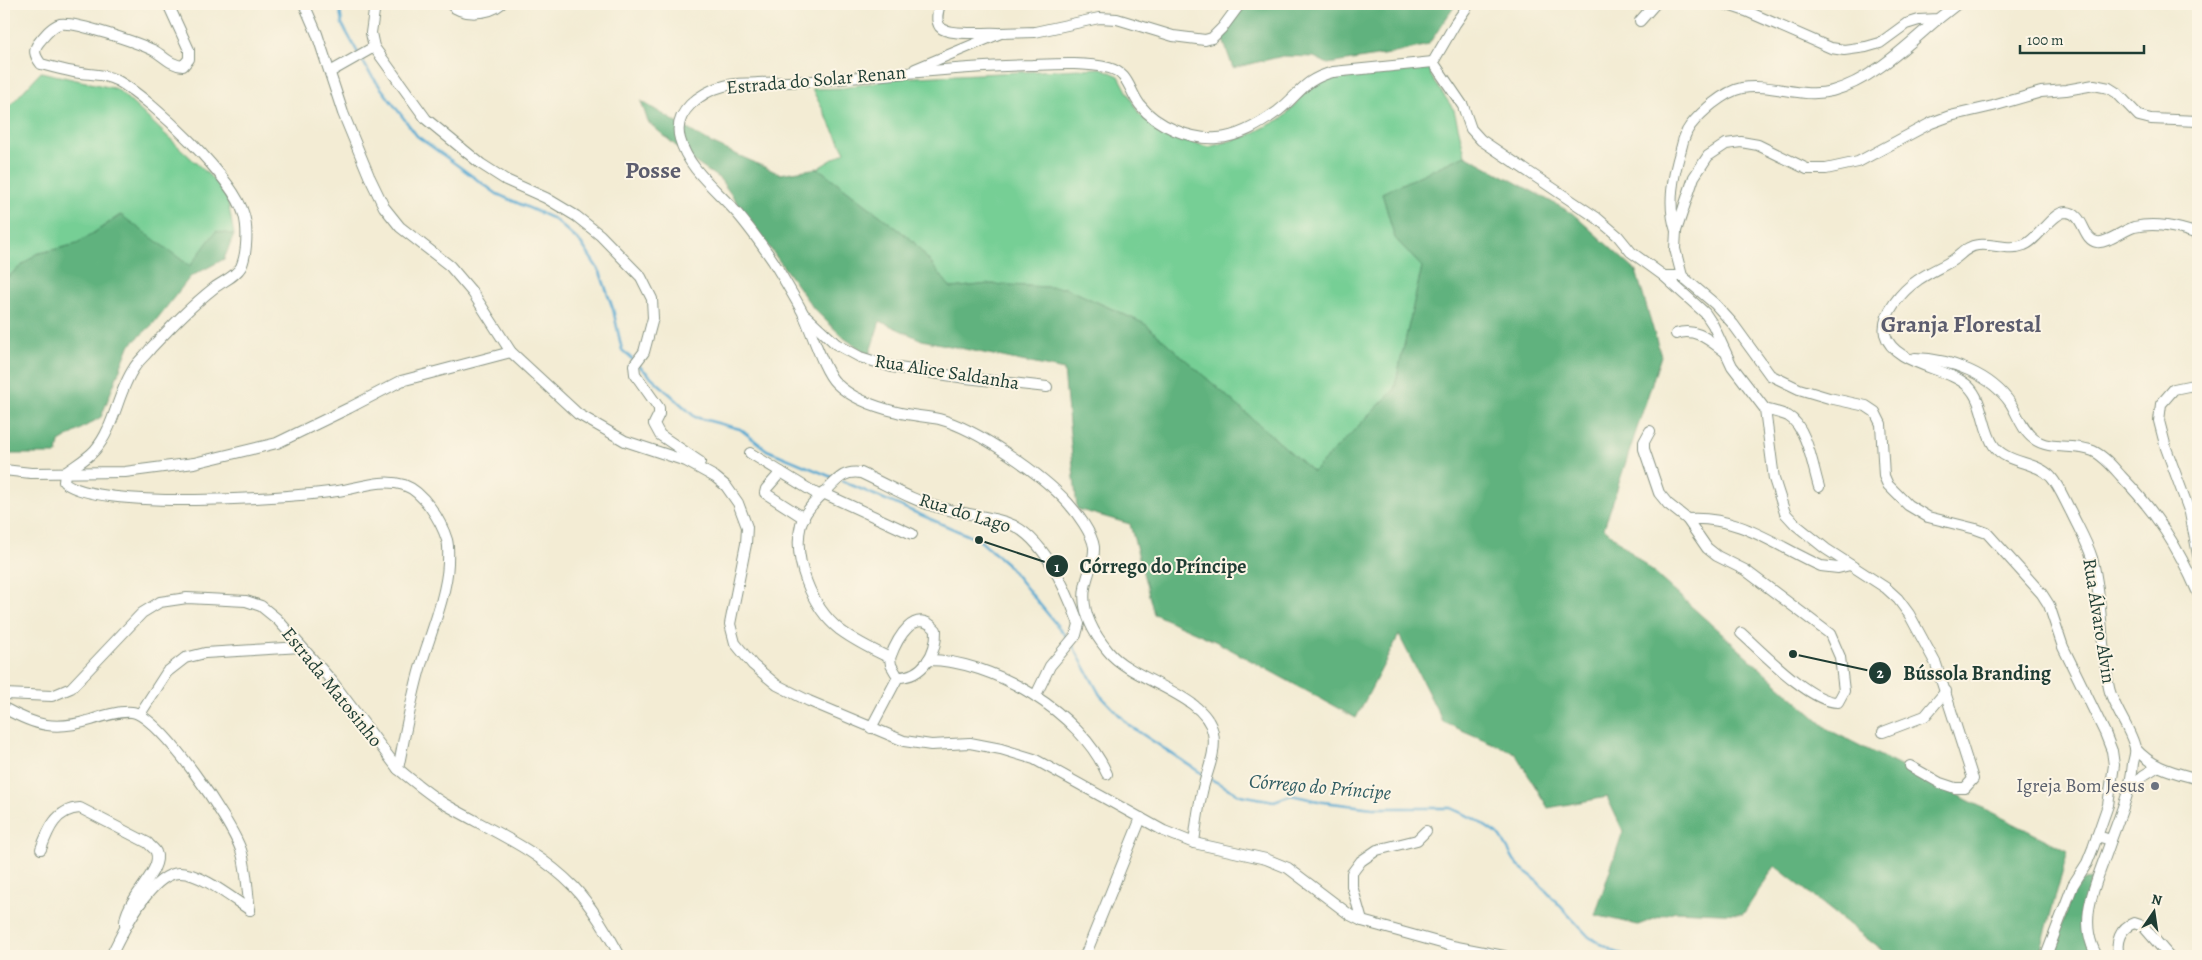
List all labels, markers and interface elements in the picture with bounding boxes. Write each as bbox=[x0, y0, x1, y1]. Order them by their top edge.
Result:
scale bar bbox=[2020, 22, 2143, 54]
text: 100 m bbox=[2027, 30, 2064, 50]
street label: Estrada do Solar Renan bbox=[725, 59, 907, 101]
district label: Posse bbox=[625, 154, 681, 186]
district label: Granja Florestal bbox=[1881, 308, 2042, 340]
street label: Rua Alice Saldanha bbox=[873, 348, 1021, 396]
street label: Rua do Lago bbox=[916, 487, 1014, 539]
callout: Córrego do Príncipe bbox=[1044, 549, 1256, 584]
text: Córrego do Príncipe bbox=[1079, 553, 1247, 580]
text: 1 bbox=[1054, 557, 1060, 577]
street label: Rua Álvaro Alvin bbox=[2076, 557, 2122, 685]
street label: Estrada Matosinho bbox=[276, 622, 388, 752]
callout: Bússola Branding bbox=[1868, 655, 2061, 690]
text: Bússola Branding bbox=[1903, 660, 2052, 687]
text: 2 bbox=[1876, 663, 1884, 683]
water label: Córrego do Príncipe bbox=[1248, 767, 1392, 807]
place label: Igreja Bom Jesus bbox=[2016, 773, 2145, 799]
marker: Igreja Bom Jesus bbox=[2149, 780, 2161, 792]
north arrow bbox=[2130, 888, 2180, 938]
text: N bbox=[2150, 889, 2164, 910]

